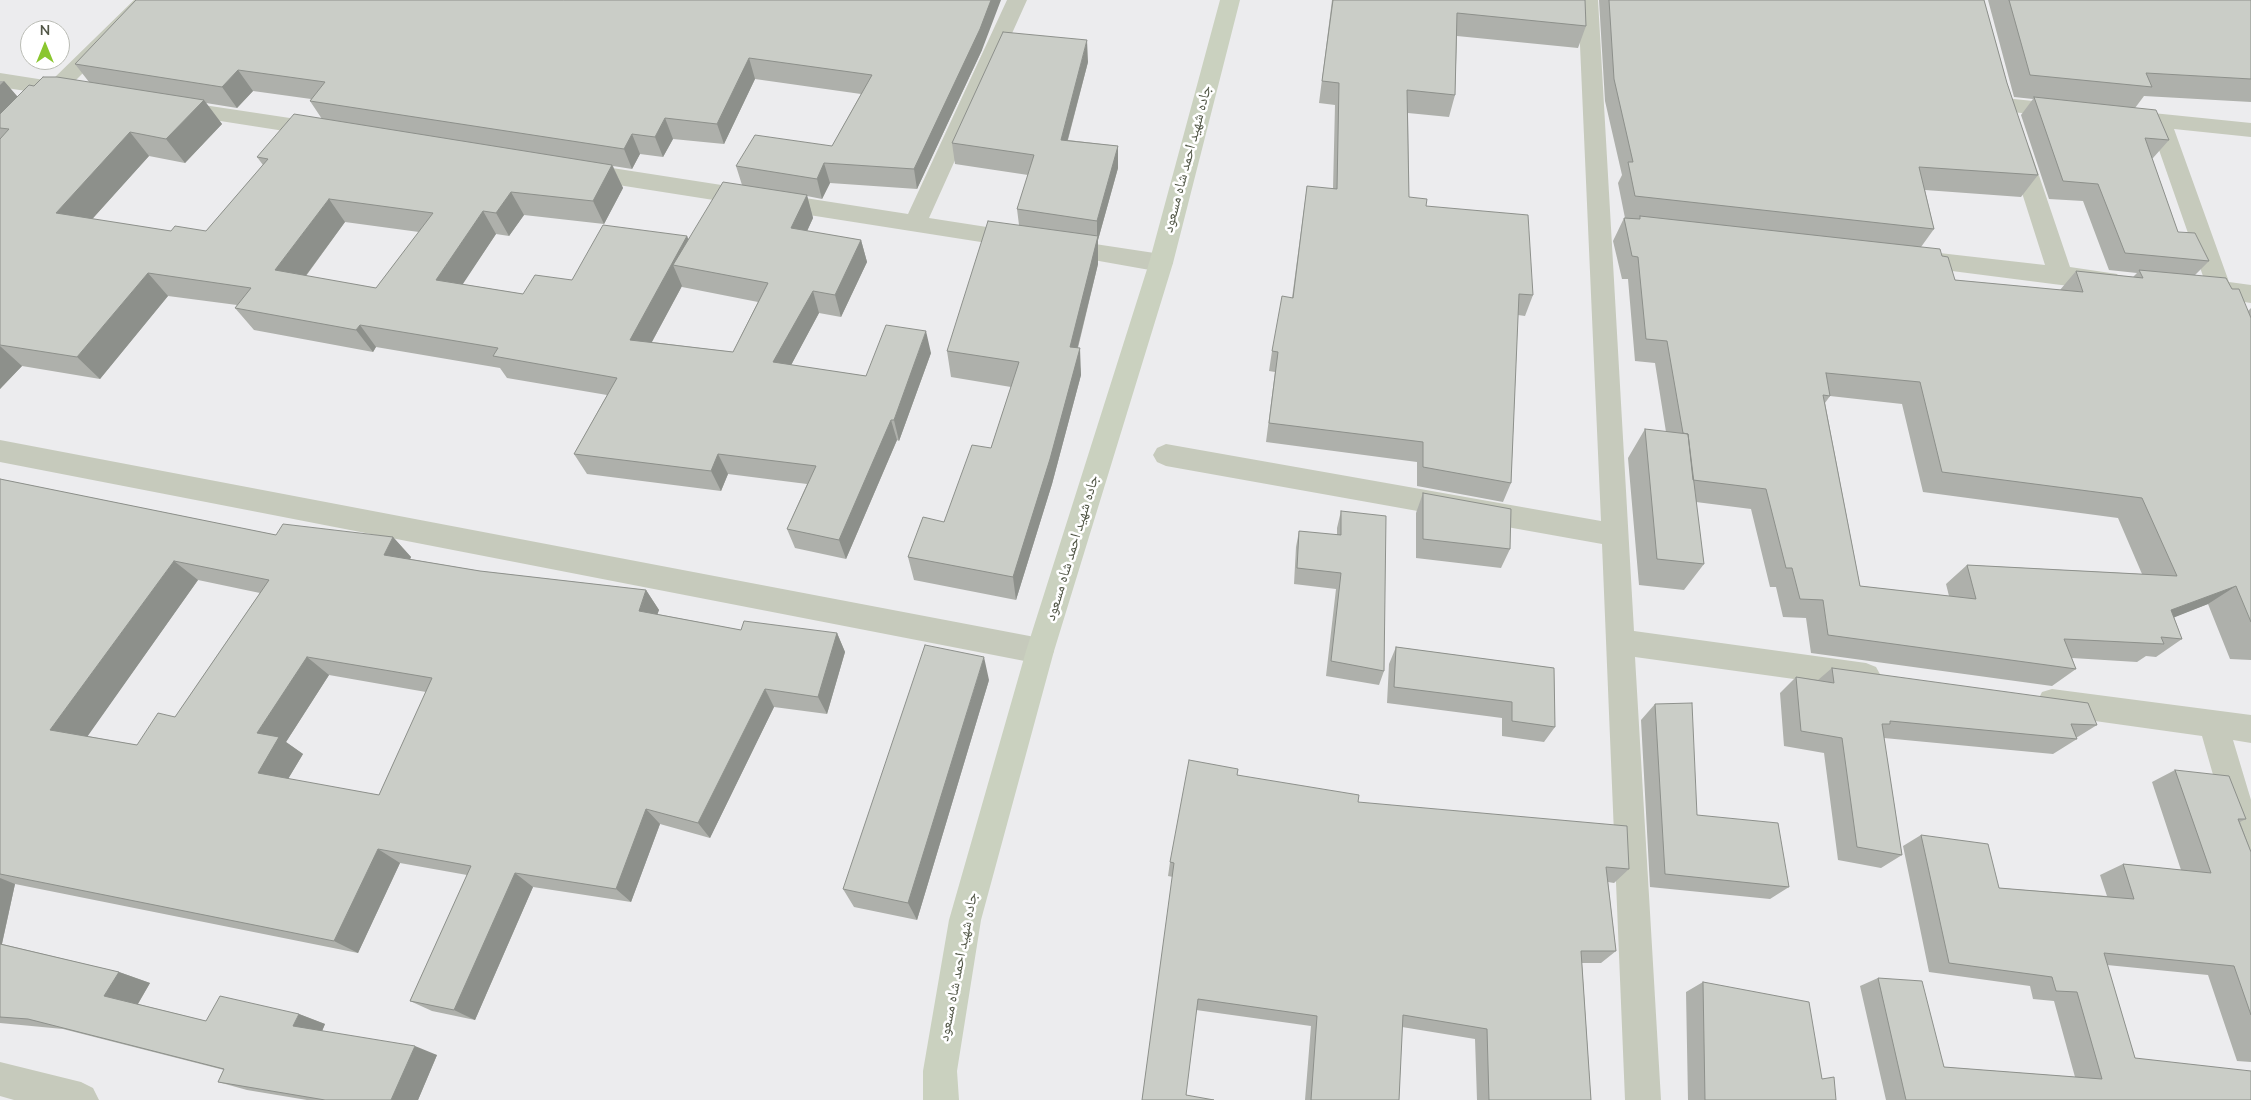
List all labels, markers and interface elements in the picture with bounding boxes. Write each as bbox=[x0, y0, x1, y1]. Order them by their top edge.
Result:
north arrow bbox=[20, 20, 70, 70]
text: N bbox=[40, 21, 50, 40]
street label: جاده شهيد احمد شاه مسعود bbox=[1160, 83, 1216, 235]
street label: جاده شهيد احمد شاه مسعود bbox=[1042, 473, 1104, 623]
street label: جاده شهيد احمد شاه مسعود bbox=[936, 891, 982, 1043]

